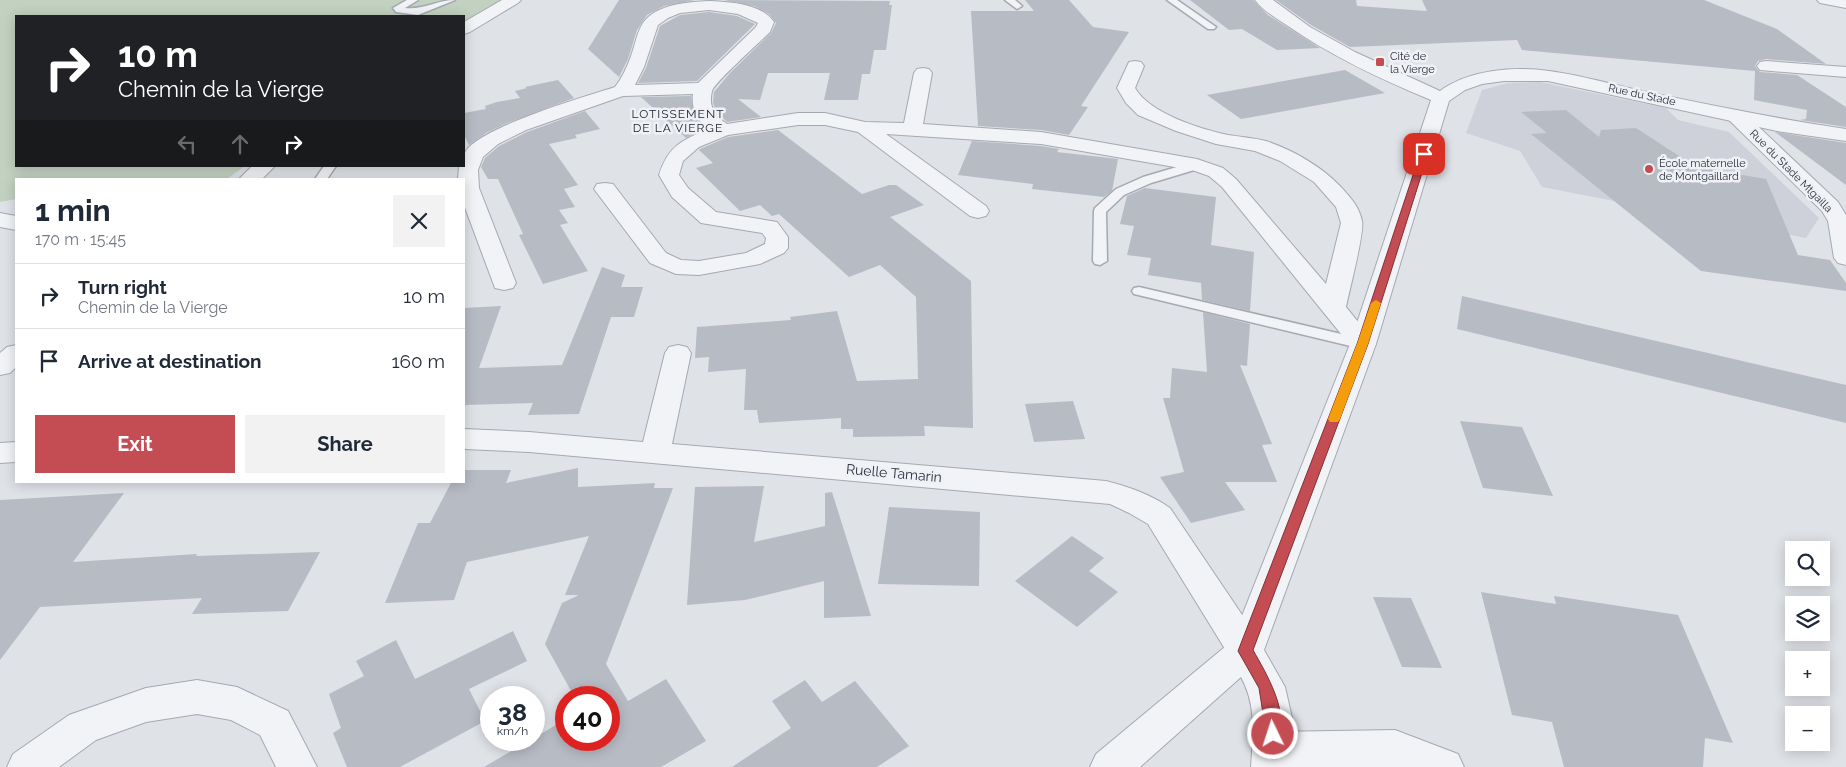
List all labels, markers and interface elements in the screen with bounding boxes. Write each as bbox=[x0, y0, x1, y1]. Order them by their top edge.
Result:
text: 10 m bbox=[118, 34, 198, 75]
icon: right bbox=[35, 35, 100, 100]
place label: Cité de la Vierge bbox=[1390, 50, 1435, 76]
marker: Cité de la Vierge bbox=[1374, 56, 1386, 68]
text: Chemin de la Vierge bbox=[118, 76, 324, 102]
street label: Rue du Stade bbox=[1607, 82, 1677, 109]
district label: LOTISSEMENT DE LA VIERGE bbox=[632, 107, 724, 135]
street label: Rue du Stade Mtgailla bbox=[1747, 127, 1835, 215]
icon: left bbox=[173, 130, 201, 158]
icon: ahead bbox=[226, 130, 254, 158]
icon: right bbox=[279, 130, 307, 158]
pin bbox=[1403, 133, 1445, 175]
icon: arrive bbox=[1410, 140, 1438, 168]
place label: École maternelle de Montgaillard bbox=[1659, 156, 1746, 183]
marker: École maternelle de Montgaillard bbox=[1643, 163, 1655, 175]
text: 1 min bbox=[35, 193, 111, 228]
button: close bbox=[393, 195, 445, 247]
text: 170 m · 15:45 bbox=[35, 230, 126, 249]
text: Turn right bbox=[78, 276, 167, 298]
icon: right bbox=[35, 282, 63, 310]
text: 10 m bbox=[403, 285, 445, 307]
text: Chemin de la Vierge bbox=[78, 298, 228, 317]
icon: arrive bbox=[35, 347, 63, 375]
text: Arrive at destination bbox=[78, 350, 262, 372]
text: 160 m bbox=[391, 350, 445, 372]
button: Exit bbox=[35, 415, 235, 473]
button: Share bbox=[245, 415, 445, 473]
street label: Ruelle Tamarin bbox=[846, 461, 942, 485]
map controls bbox=[1785, 541, 1830, 751]
button: search bbox=[1785, 541, 1830, 586]
button: layers bbox=[1785, 596, 1830, 641]
button: + bbox=[1785, 651, 1830, 696]
speed limit sign: 40 bbox=[555, 686, 620, 751]
text: 38 bbox=[498, 697, 527, 727]
button: − bbox=[1785, 706, 1830, 751]
position arrow bbox=[1246, 707, 1298, 759]
text: km/h bbox=[497, 724, 528, 738]

